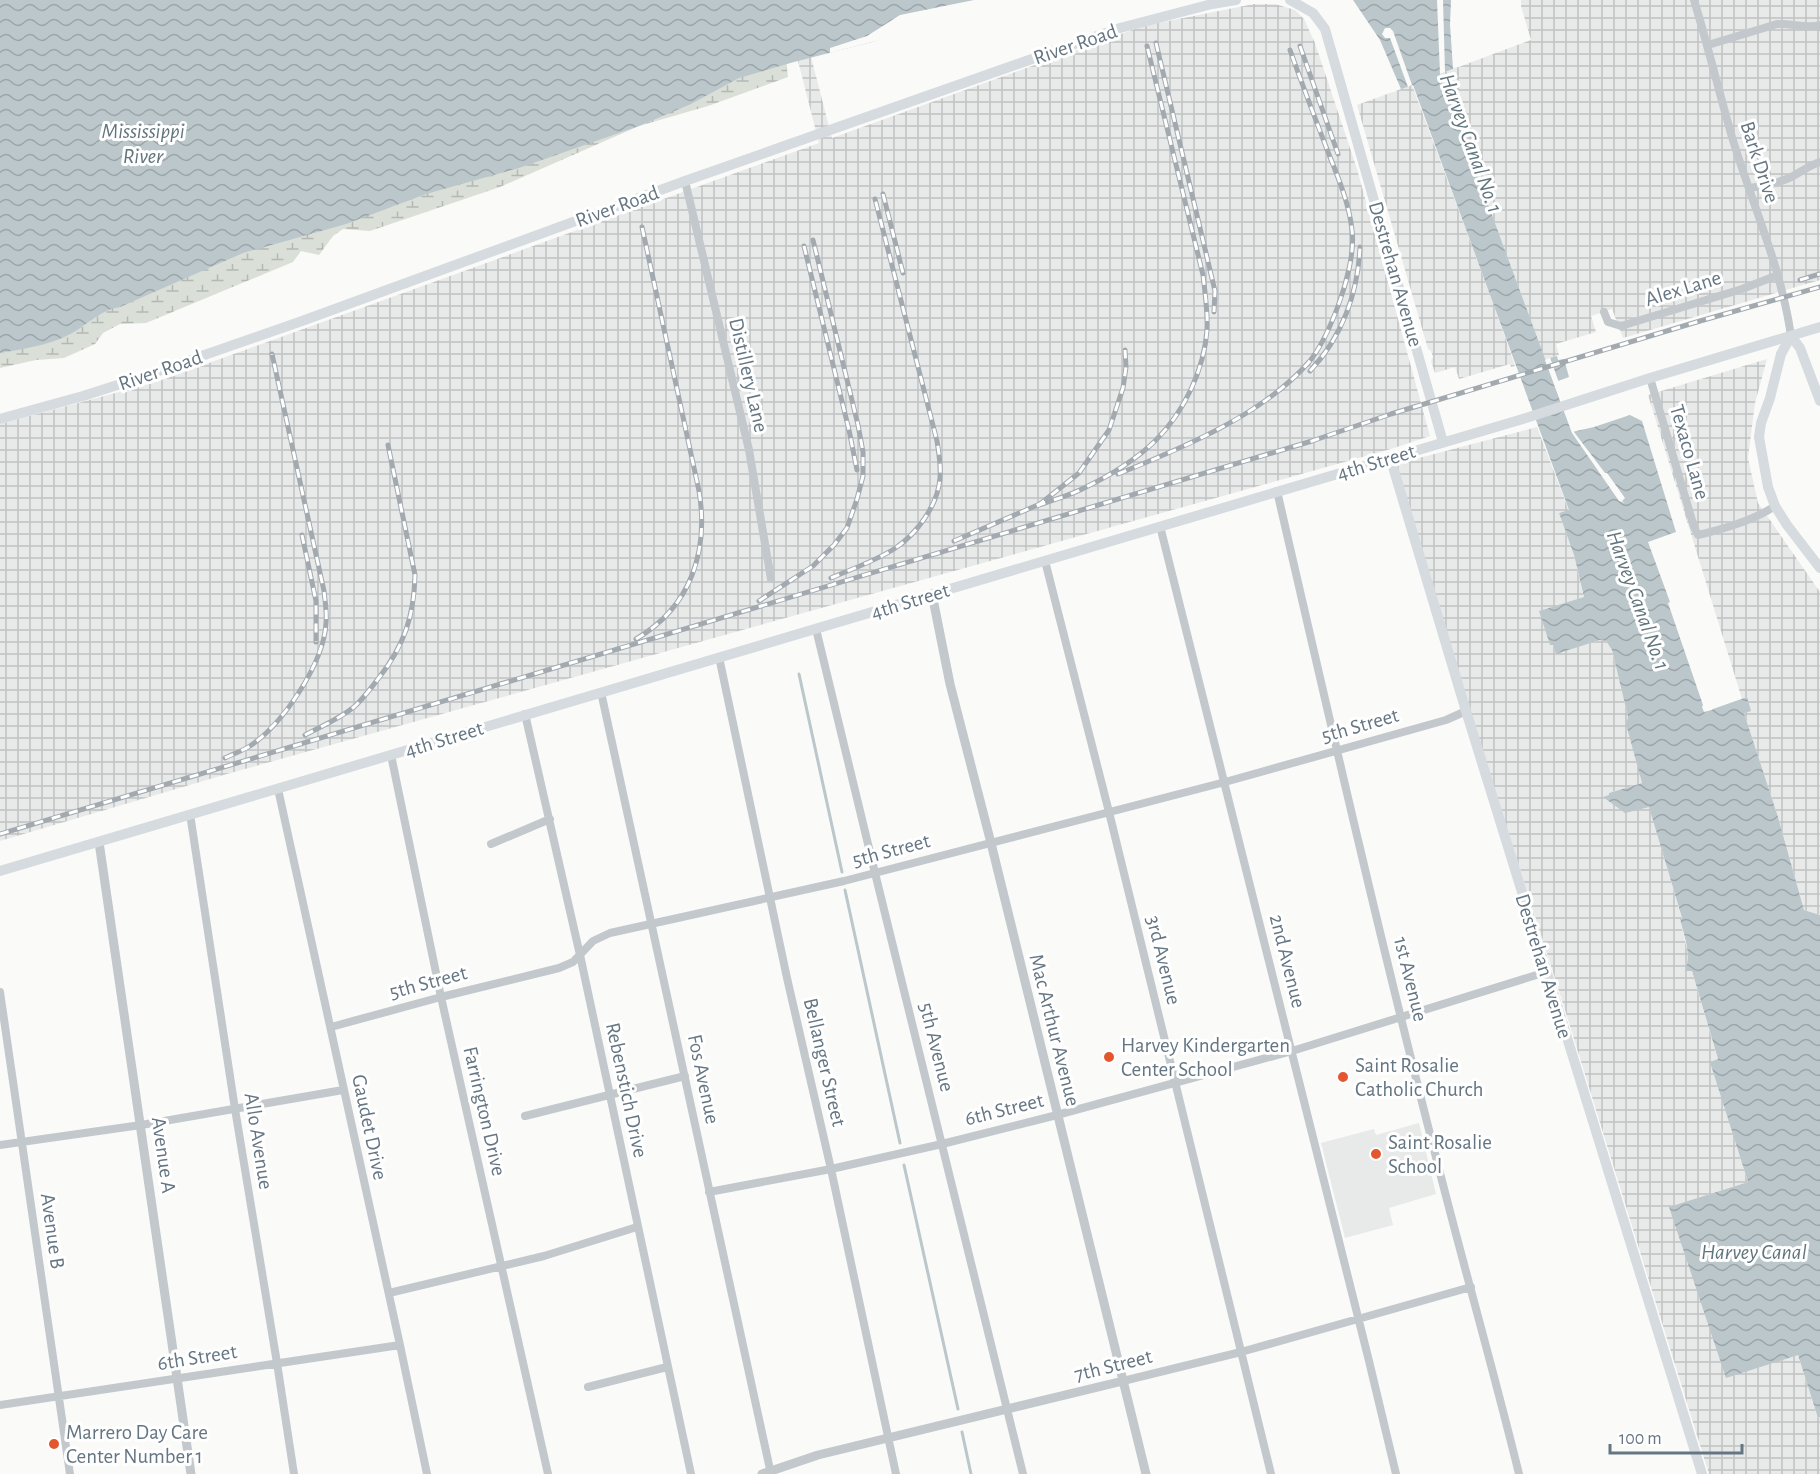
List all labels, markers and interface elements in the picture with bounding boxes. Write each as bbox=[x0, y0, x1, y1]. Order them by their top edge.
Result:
street label: River Road bbox=[1031, 20, 1120, 69]
water label: Harvey Canal No. 1 bbox=[1436, 71, 1506, 216]
street label: Bark Drive bbox=[1737, 119, 1783, 205]
water label: Mississippi River bbox=[102, 120, 185, 167]
street label: River Road bbox=[573, 182, 662, 231]
street label: Destrehan Avenue bbox=[1365, 199, 1426, 349]
street label: Alex Lane bbox=[1643, 267, 1724, 310]
street label: Distillery Lane bbox=[725, 316, 772, 434]
street label: River Road bbox=[116, 346, 205, 395]
street label: Texaco Lane bbox=[1666, 402, 1713, 502]
street label: 4th Street bbox=[1335, 441, 1418, 484]
water label: Harvey Canal No. 1 bbox=[1603, 528, 1673, 673]
street label: 4th Street bbox=[869, 580, 952, 623]
street label: 5th Street bbox=[1319, 704, 1401, 747]
street label: 4th Street bbox=[403, 718, 486, 761]
street label: 5th Street bbox=[850, 830, 932, 871]
street label: Destrehan Avenue bbox=[1512, 891, 1576, 1041]
street label: 2nd Avenue bbox=[1266, 912, 1309, 1010]
street label: 3rd Avenue bbox=[1142, 913, 1185, 1007]
street label: 1st Avenue bbox=[1390, 935, 1431, 1024]
street label: Mac Arthur Avenue bbox=[1025, 952, 1084, 1108]
street label: 5th Street bbox=[387, 962, 469, 1003]
street label: Bellanger Street bbox=[800, 996, 850, 1129]
street label: 5th Avenue bbox=[915, 1000, 958, 1094]
street label: Rebenstich Drive bbox=[602, 1021, 651, 1160]
street label: Fos Avenue bbox=[684, 1032, 723, 1126]
place label: Harvey Kindergarten Center School bbox=[1121, 1035, 1290, 1080]
street label: Farrington Drive bbox=[459, 1044, 510, 1178]
marker: Harvey Kindergarten Center School bbox=[1102, 1050, 1116, 1064]
place label: Saint Rosalie Catholic Church bbox=[1355, 1055, 1483, 1100]
marker: Saint Rosalie Catholic Church bbox=[1336, 1070, 1350, 1084]
street label: Gaudet Drive bbox=[348, 1072, 391, 1182]
street label: 6th Street bbox=[963, 1090, 1046, 1129]
street label: Allo Avenue bbox=[241, 1091, 277, 1191]
street label: Avenue A bbox=[148, 1116, 179, 1195]
place label: Saint Rosalie School bbox=[1388, 1132, 1492, 1177]
marker: Saint Rosalie School bbox=[1369, 1147, 1383, 1161]
street label: Avenue B bbox=[37, 1192, 68, 1270]
water label: Harvey Canal bbox=[1701, 1241, 1807, 1263]
street label: 6th Street bbox=[156, 1341, 239, 1374]
street label: 7th Street bbox=[1072, 1346, 1154, 1385]
scale bar bbox=[1610, 1417, 1742, 1455]
place label: Marrero Day Care Center Number 1 bbox=[66, 1422, 208, 1467]
text: 100 m bbox=[1619, 1430, 1662, 1448]
marker: Marrero Day Care Center Number 1 bbox=[47, 1437, 61, 1451]

